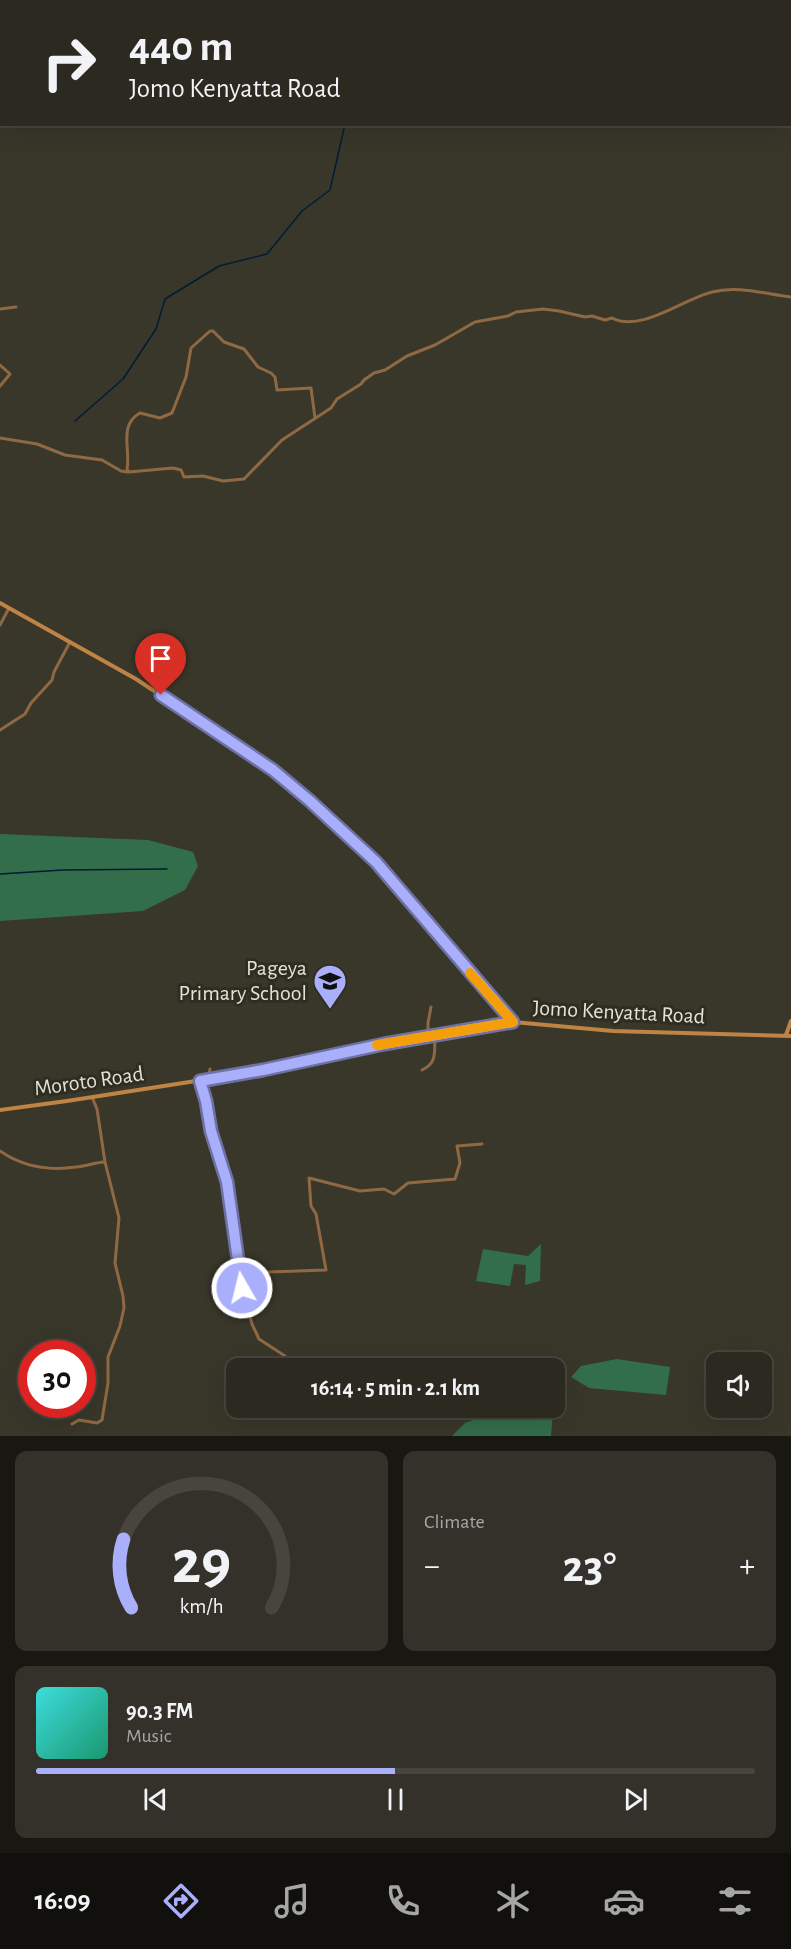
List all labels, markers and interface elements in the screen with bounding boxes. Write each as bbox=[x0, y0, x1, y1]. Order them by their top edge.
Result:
icon: right bbox=[30, 24, 108, 102]
text: 440 m bbox=[129, 26, 233, 68]
text: Jomo Kenyatta Road bbox=[129, 75, 341, 102]
pin bbox=[135, 633, 186, 695]
icon: arrive bbox=[144, 642, 177, 675]
place label: Pageya Primary School bbox=[179, 957, 307, 1004]
school or university icon: Pageya Primary School bbox=[312, 963, 348, 1010]
street label: Jomo Kenyatta Road bbox=[532, 997, 706, 1027]
street label: Moroto Road bbox=[33, 1062, 145, 1100]
position arrow bbox=[210, 1256, 274, 1320]
speed limit sign: 30 bbox=[18, 1340, 96, 1418]
map controls bbox=[706, 1352, 772, 1418]
button: sound bbox=[706, 1352, 772, 1418]
text: 16:14 · 5 min · 2.1 km bbox=[311, 1377, 480, 1399]
text: Climate bbox=[424, 1512, 485, 1532]
text: 29 bbox=[172, 1532, 231, 1594]
text: 23° bbox=[563, 1545, 616, 1590]
text: − bbox=[424, 1550, 440, 1583]
text: + bbox=[739, 1550, 755, 1583]
text: km/h bbox=[179, 1596, 224, 1617]
text: 90.3 FM bbox=[126, 1700, 193, 1722]
text: Music bbox=[126, 1726, 172, 1746]
icon: previous bbox=[139, 1783, 172, 1816]
icon: pause bbox=[379, 1783, 412, 1816]
icon: next bbox=[619, 1783, 652, 1816]
icon: directions bbox=[160, 1880, 202, 1922]
icon: music bbox=[271, 1880, 313, 1922]
icon: phone bbox=[382, 1880, 424, 1922]
icon: climate bbox=[492, 1880, 534, 1922]
icon: car bbox=[603, 1880, 645, 1922]
icon: filters bbox=[714, 1880, 756, 1922]
text: 16:09 bbox=[34, 1887, 91, 1914]

